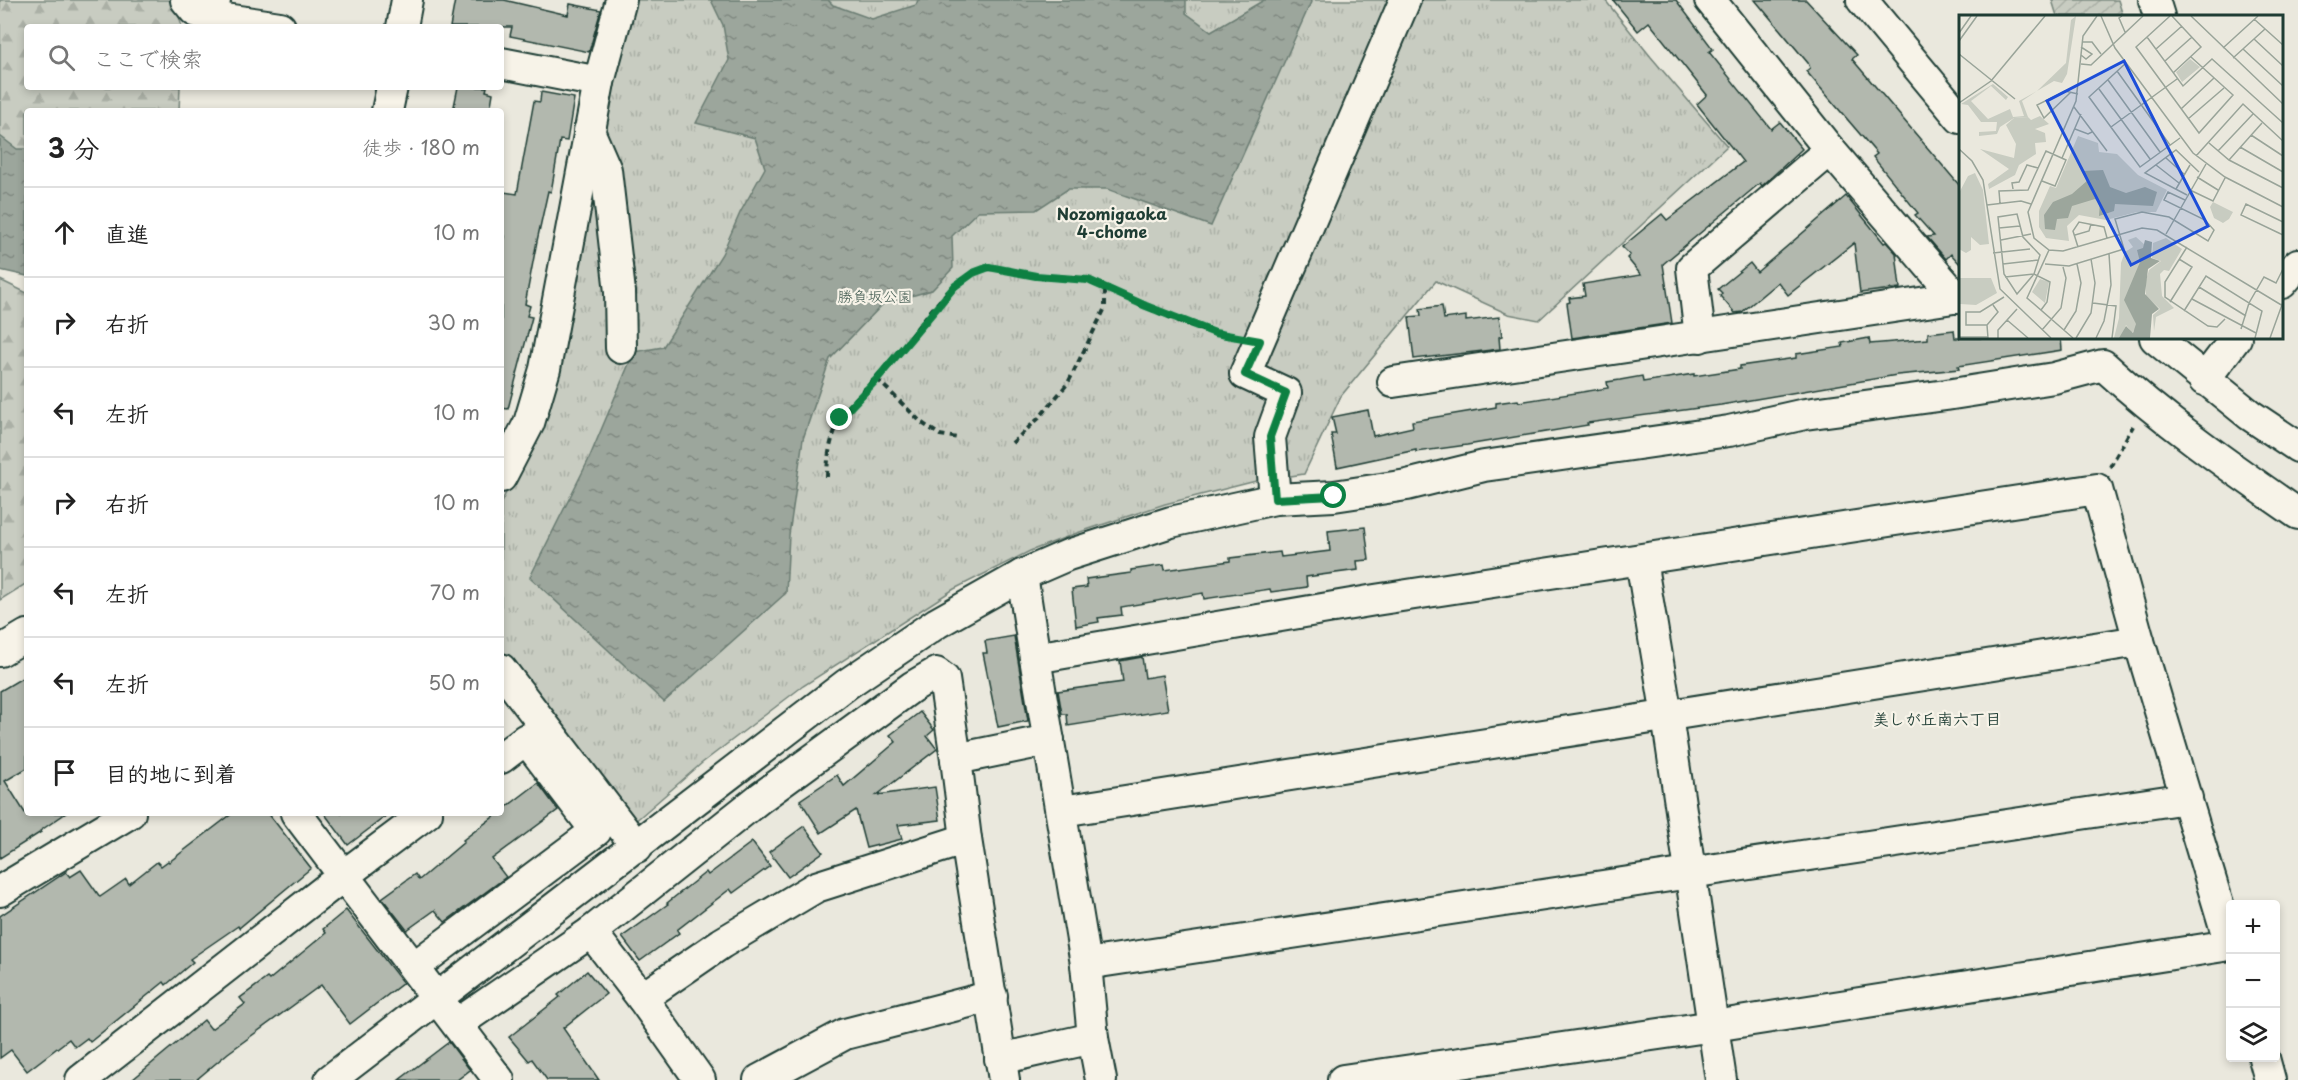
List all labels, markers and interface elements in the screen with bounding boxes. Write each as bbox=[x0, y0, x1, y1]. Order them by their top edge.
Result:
inset map bbox=[1959, 15, 2283, 339]
search box bbox=[24, 24, 504, 90]
icon: search bbox=[45, 41, 78, 74]
text: ここで検索 bbox=[93, 41, 203, 74]
text: 3 分 bbox=[48, 128, 99, 167]
text: 徒歩 · 180 m bbox=[362, 132, 480, 162]
district label: Nozomigaoka 4-chome bbox=[1057, 201, 1167, 243]
icon: ahead bbox=[48, 216, 81, 249]
text: 直進 bbox=[105, 216, 149, 249]
text: 10 m bbox=[433, 217, 480, 247]
park label: 勝負坂公園 bbox=[837, 284, 913, 307]
icon: right bbox=[48, 306, 81, 339]
text: 右折 bbox=[105, 306, 149, 339]
text: 30 m bbox=[427, 307, 480, 337]
icon: left bbox=[48, 396, 81, 429]
text: 左折 bbox=[105, 396, 149, 429]
text: 10 m bbox=[433, 397, 480, 427]
route end bbox=[826, 404, 852, 430]
route start bbox=[1320, 482, 1346, 508]
icon: right bbox=[48, 486, 81, 519]
text: 右折 bbox=[105, 486, 149, 519]
text: 10 m bbox=[433, 487, 480, 517]
icon: left bbox=[48, 576, 81, 609]
text: 左折 bbox=[105, 576, 149, 609]
text: 70 m bbox=[430, 577, 480, 607]
icon: left bbox=[48, 666, 81, 699]
text: 左折 bbox=[105, 666, 149, 699]
text: 50 m bbox=[428, 667, 480, 697]
district label: 美しが丘南六丁目 bbox=[1873, 706, 2001, 730]
icon: arrive bbox=[48, 756, 81, 789]
text: 目的地に到着 bbox=[105, 756, 237, 789]
map controls bbox=[2226, 900, 2280, 1062]
button: + bbox=[2226, 900, 2280, 954]
button: − bbox=[2226, 954, 2280, 1008]
button: layers bbox=[2226, 1008, 2280, 1062]

